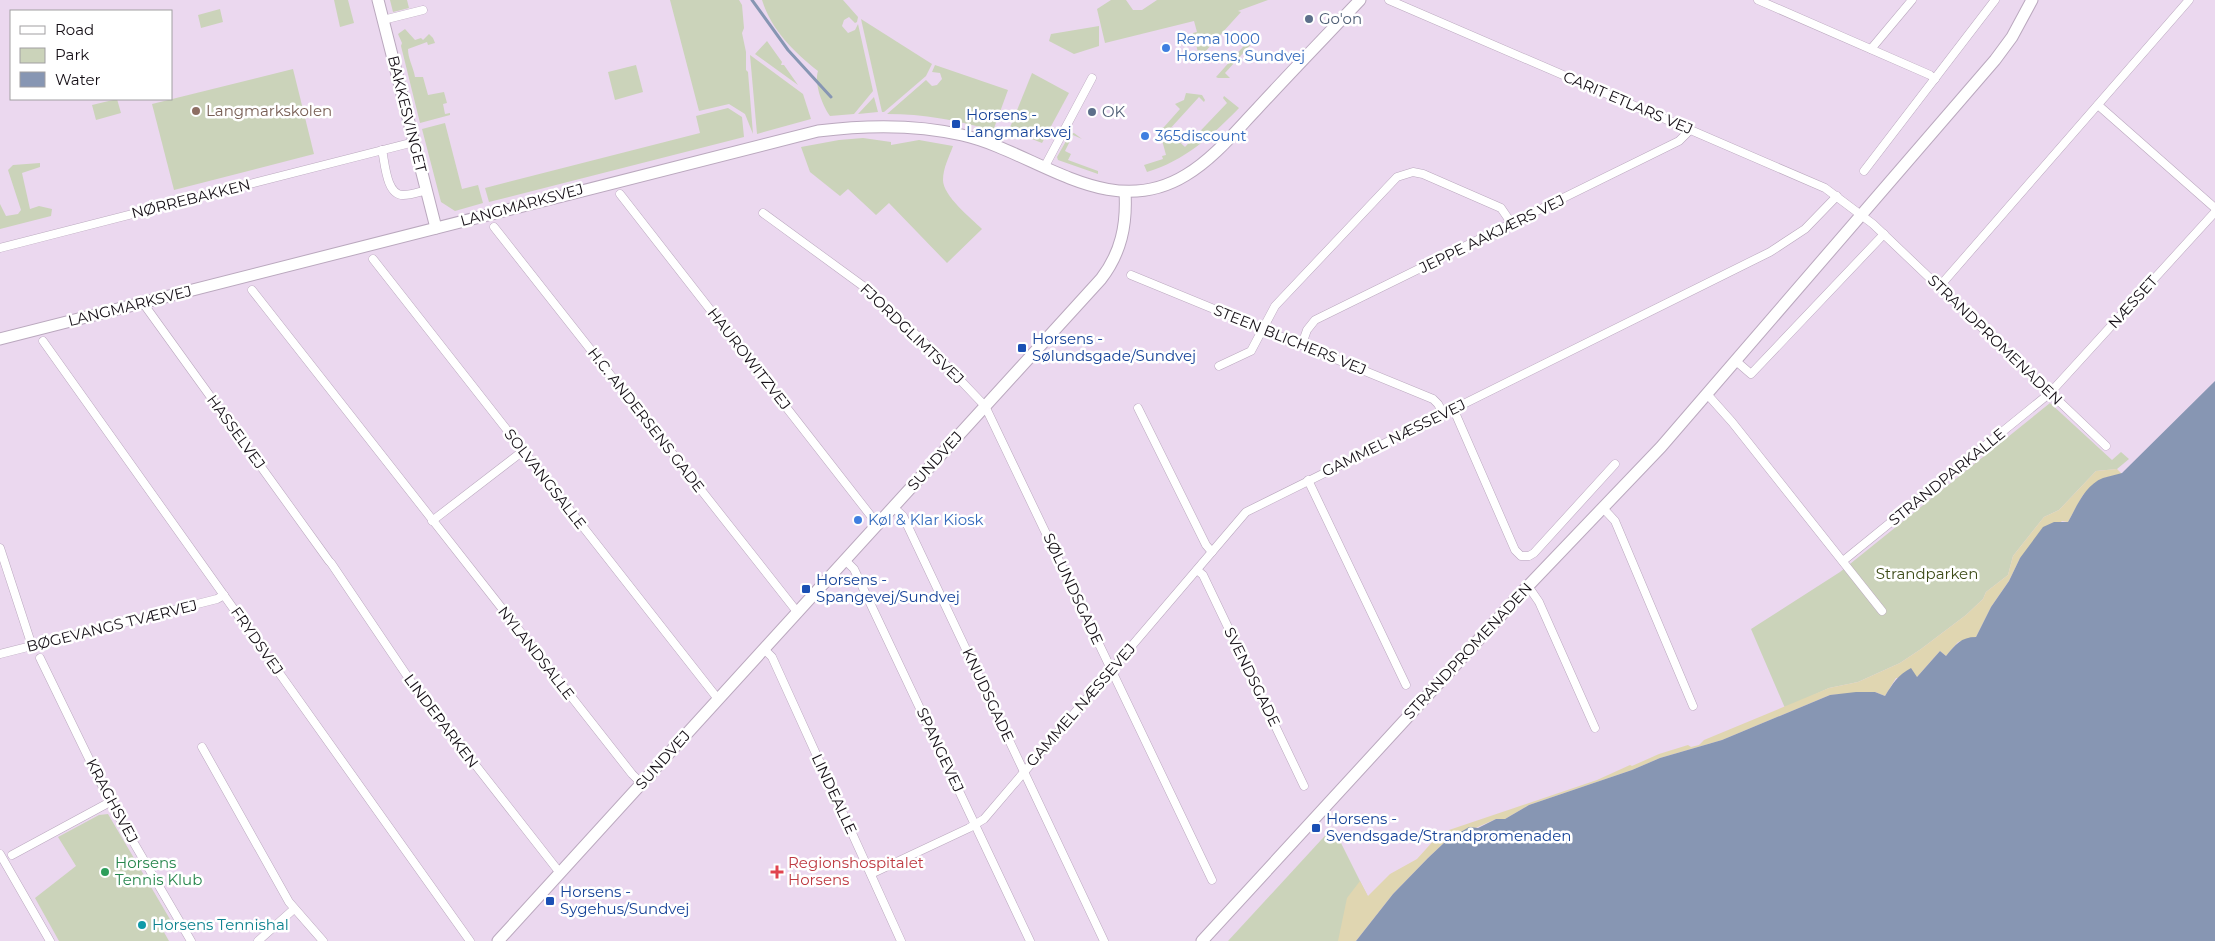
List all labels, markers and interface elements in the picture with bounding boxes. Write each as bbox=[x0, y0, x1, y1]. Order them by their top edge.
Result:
place label: Go'on bbox=[1319, 9, 1362, 28]
legend bbox=[10, 10, 172, 100]
marker: Go'on bbox=[1303, 13, 1315, 25]
text: Road bbox=[55, 20, 94, 39]
place label: Rema 1000 Horsens, Sundvej bbox=[1176, 29, 1305, 65]
marker: Rema 1000 Horsens, Sundvej bbox=[1160, 42, 1172, 54]
text: Park bbox=[55, 45, 89, 64]
street label: BAKKESVINGET bbox=[384, 53, 431, 175]
street label: CARIT ETLARS VEJ bbox=[1560, 67, 1696, 138]
text: Water bbox=[55, 70, 101, 89]
place label: Langmarkskolen bbox=[206, 101, 332, 120]
place label: OK bbox=[1102, 102, 1126, 121]
marker: Langmarkskolen bbox=[190, 105, 202, 117]
place label: Horsens - Langmarksvej bbox=[966, 105, 1072, 141]
marker: OK bbox=[1086, 106, 1098, 118]
marker: Horsens - Langmarksvej bbox=[950, 118, 962, 130]
place label: 365discount bbox=[1155, 126, 1247, 145]
marker: 365discount bbox=[1139, 130, 1151, 142]
street label: NØRREBAKKEN bbox=[129, 175, 252, 222]
street label: LANGMARKSVEJ bbox=[458, 179, 586, 230]
street label: JEPPE AAKJÆRS VEJ bbox=[1415, 190, 1568, 278]
street label: STRANDPROMENADEN bbox=[1924, 270, 2067, 409]
street label: NÆSSET bbox=[2104, 271, 2162, 332]
street label: FJORDGLIMTSVEJ bbox=[856, 279, 968, 388]
street label: LANGMARKSVEJ bbox=[66, 281, 194, 330]
street label: STEEN BLICHERS VEJ bbox=[1211, 300, 1369, 379]
street label: HAUROWITZVEJ bbox=[703, 304, 795, 414]
place label: Horsens - Sølundsgade/Sundvej bbox=[1032, 329, 1196, 365]
marker: Horsens - Sølundsgade/Sundvej bbox=[1016, 342, 1028, 354]
street label: H.C. ANDERSENS GADE bbox=[584, 343, 709, 496]
street label: HASSELVEJ bbox=[203, 391, 270, 473]
street label: GAMMEL NÆSSEVEJ bbox=[1319, 394, 1469, 481]
street label: STRANDPARKALLE bbox=[1885, 424, 2009, 529]
street label: SOLVANGSALLE bbox=[500, 425, 590, 533]
street label: SUNDVEJ bbox=[903, 427, 966, 494]
place label: Køl & Klar Kiosk bbox=[868, 510, 984, 529]
marker: Køl & Klar Kiosk bbox=[852, 514, 864, 526]
street label: SØLUNDSGADE bbox=[1039, 530, 1108, 648]
park label: Strandparken bbox=[1876, 564, 1978, 583]
place label: Horsens - Spangevej/Sundvej bbox=[816, 570, 960, 606]
street label: STRANDPROMENADEN bbox=[1399, 578, 1536, 723]
marker: Horsens - Spangevej/Sundvej bbox=[800, 583, 812, 595]
street label: BØGEVANGS TVÆRVEJ bbox=[24, 595, 199, 656]
street label: NYLANDSALLE bbox=[494, 602, 579, 703]
street label: FRYDSVEJ bbox=[227, 603, 288, 678]
street label: SVENDSGADE bbox=[1220, 624, 1285, 730]
street label: GAMMEL NÆSSEVEJ bbox=[1022, 639, 1139, 770]
street label: KNUDSGADE bbox=[958, 645, 1018, 745]
street label: LINDEPARKEN bbox=[400, 670, 483, 771]
street label: SPANGEVEJ bbox=[912, 704, 968, 795]
street label: SUNDVEJ bbox=[631, 726, 694, 793]
street label: LINDEALLE bbox=[808, 751, 861, 837]
street label: KRAGHSVEJ bbox=[82, 755, 143, 846]
place label: Horsens - Svendsgade/Strandpromenaden bbox=[1326, 809, 1571, 845]
marker: Horsens - Svendsgade/Strandpromenaden bbox=[1310, 822, 1322, 834]
place label: Horsens Tennis Klub bbox=[115, 853, 202, 889]
place label: Regionshospitalet Horsens bbox=[788, 853, 924, 889]
marker: Regionshospitalet Horsens bbox=[770, 865, 784, 879]
marker: Horsens Tennis Klub bbox=[99, 866, 111, 878]
place label: Horsens - Sygehus/Sundvej bbox=[560, 882, 689, 918]
marker: Horsens - Sygehus/Sundvej bbox=[544, 895, 556, 907]
place label: Horsens Tennishal bbox=[152, 915, 289, 934]
marker: Horsens Tennishal bbox=[136, 919, 148, 931]

